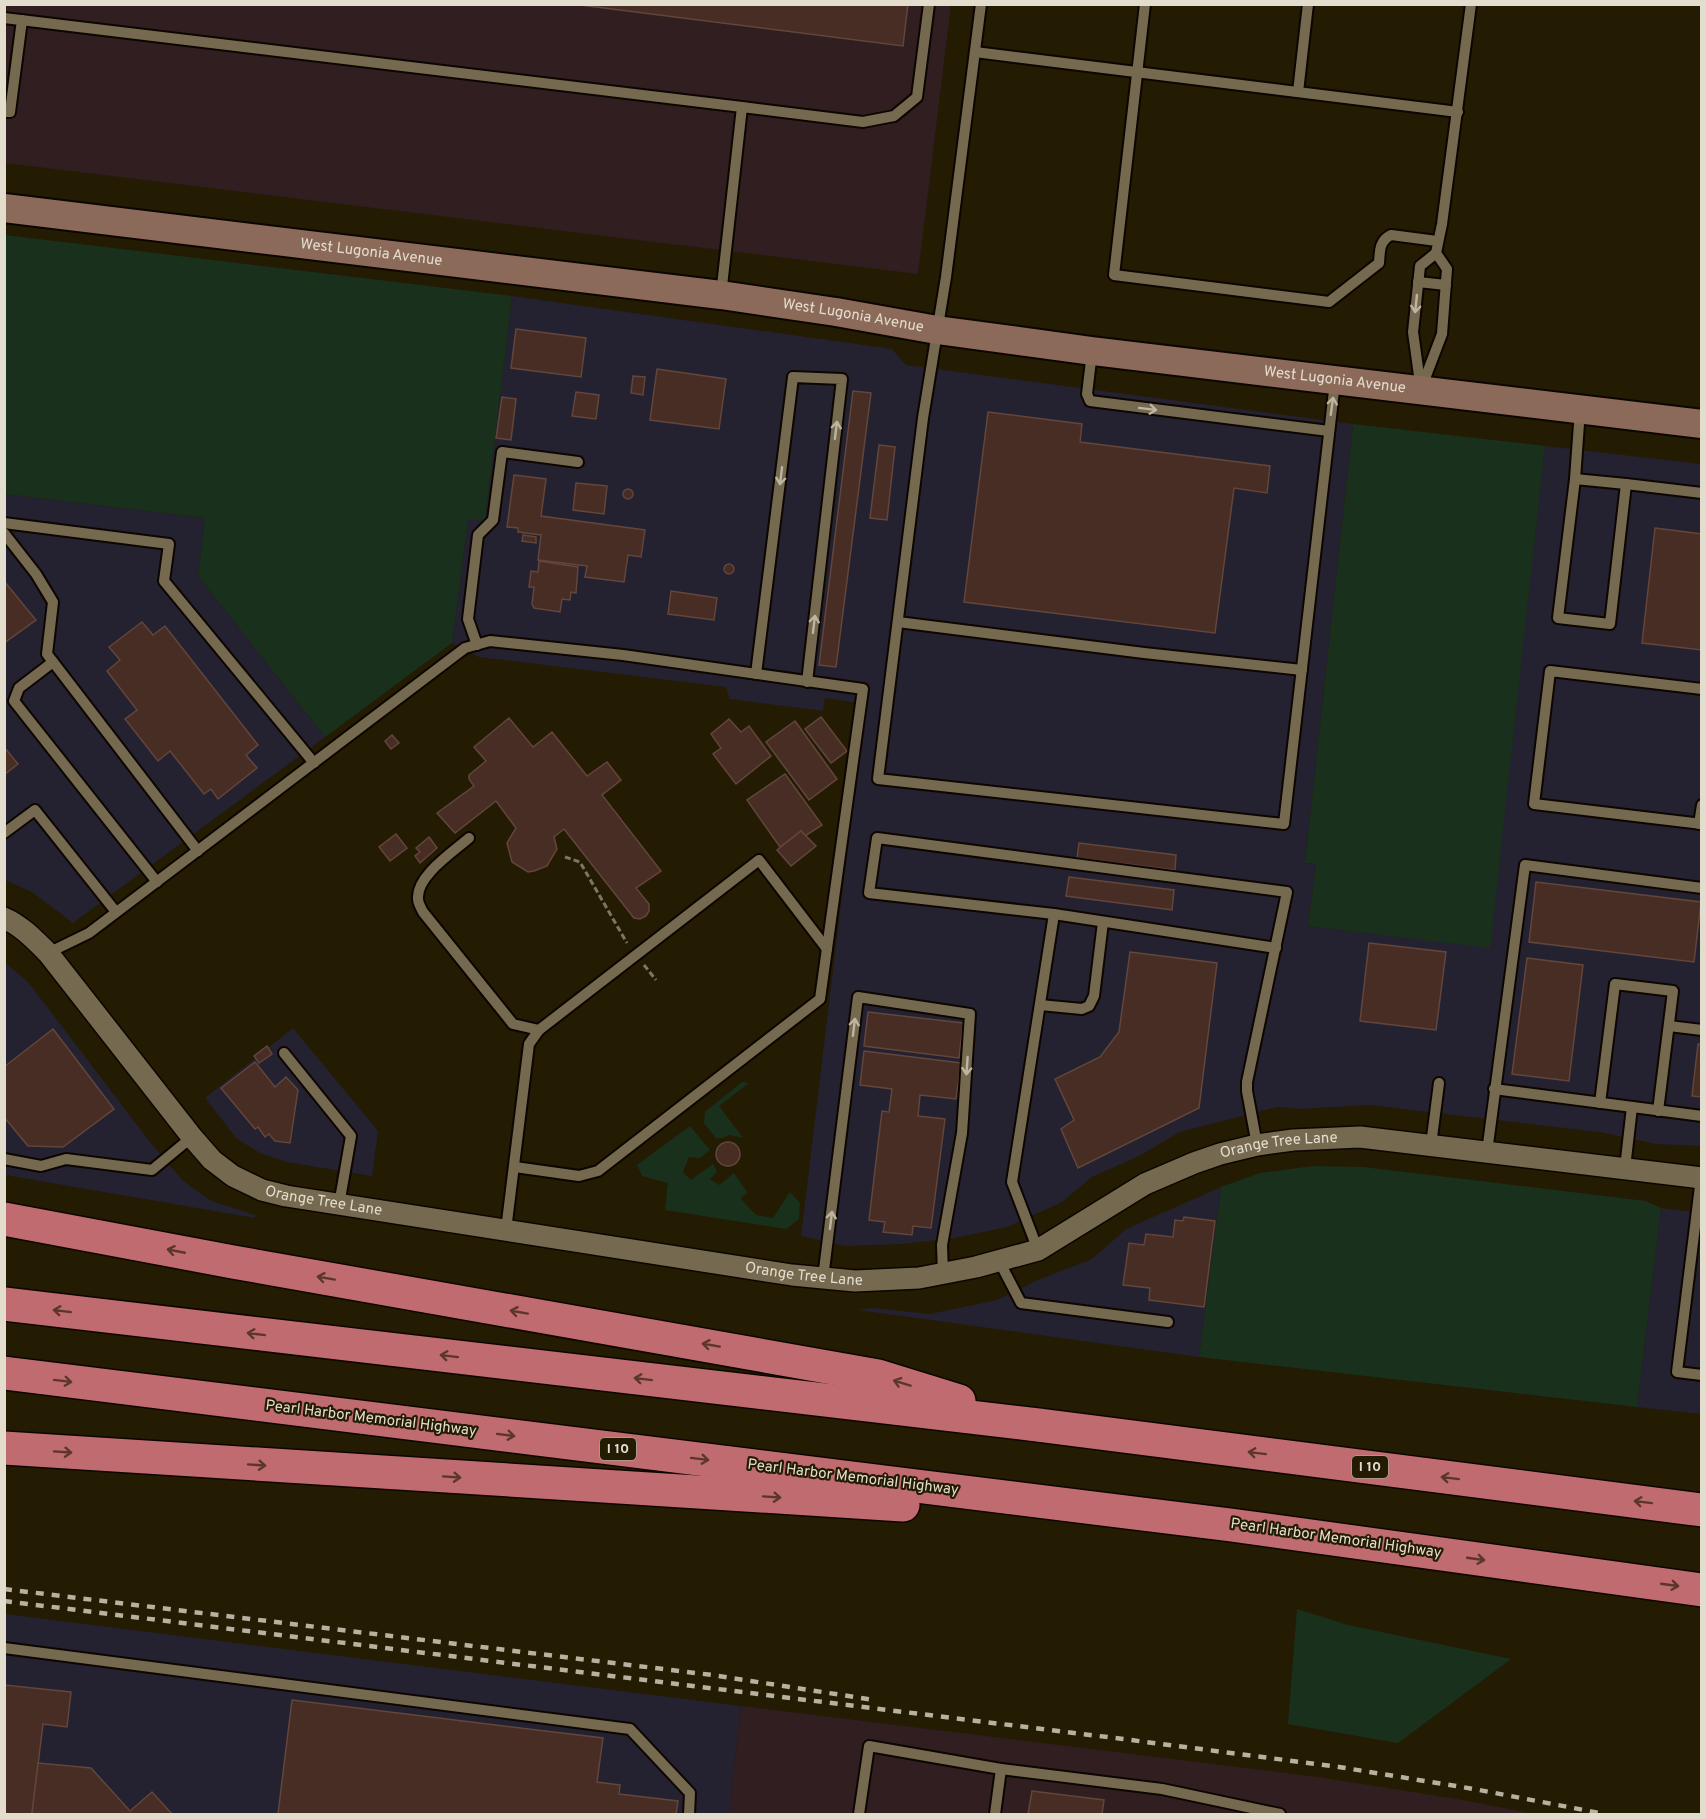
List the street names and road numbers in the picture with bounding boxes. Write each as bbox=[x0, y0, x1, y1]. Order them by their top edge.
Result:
street label: West Lugonia Avenue bbox=[299, 235, 443, 271]
street label: West Lugonia Avenue bbox=[781, 295, 925, 337]
street label: West Lugonia Avenue bbox=[1263, 362, 1407, 398]
street label: Orange Tree Lane bbox=[1218, 1129, 1338, 1163]
street label: Orange Tree Lane bbox=[263, 1182, 384, 1220]
street label: Orange Tree Lane bbox=[744, 1258, 863, 1290]
street label: Pearl Harbor Memorial Highway bbox=[264, 1397, 478, 1441]
road number: I 10 bbox=[600, 1438, 636, 1460]
street label: Pearl Harbor Memorial Highway bbox=[746, 1456, 960, 1500]
road number: I 10 bbox=[1352, 1456, 1388, 1478]
street label: Pearl Harbor Memorial Highway bbox=[1229, 1515, 1443, 1563]

